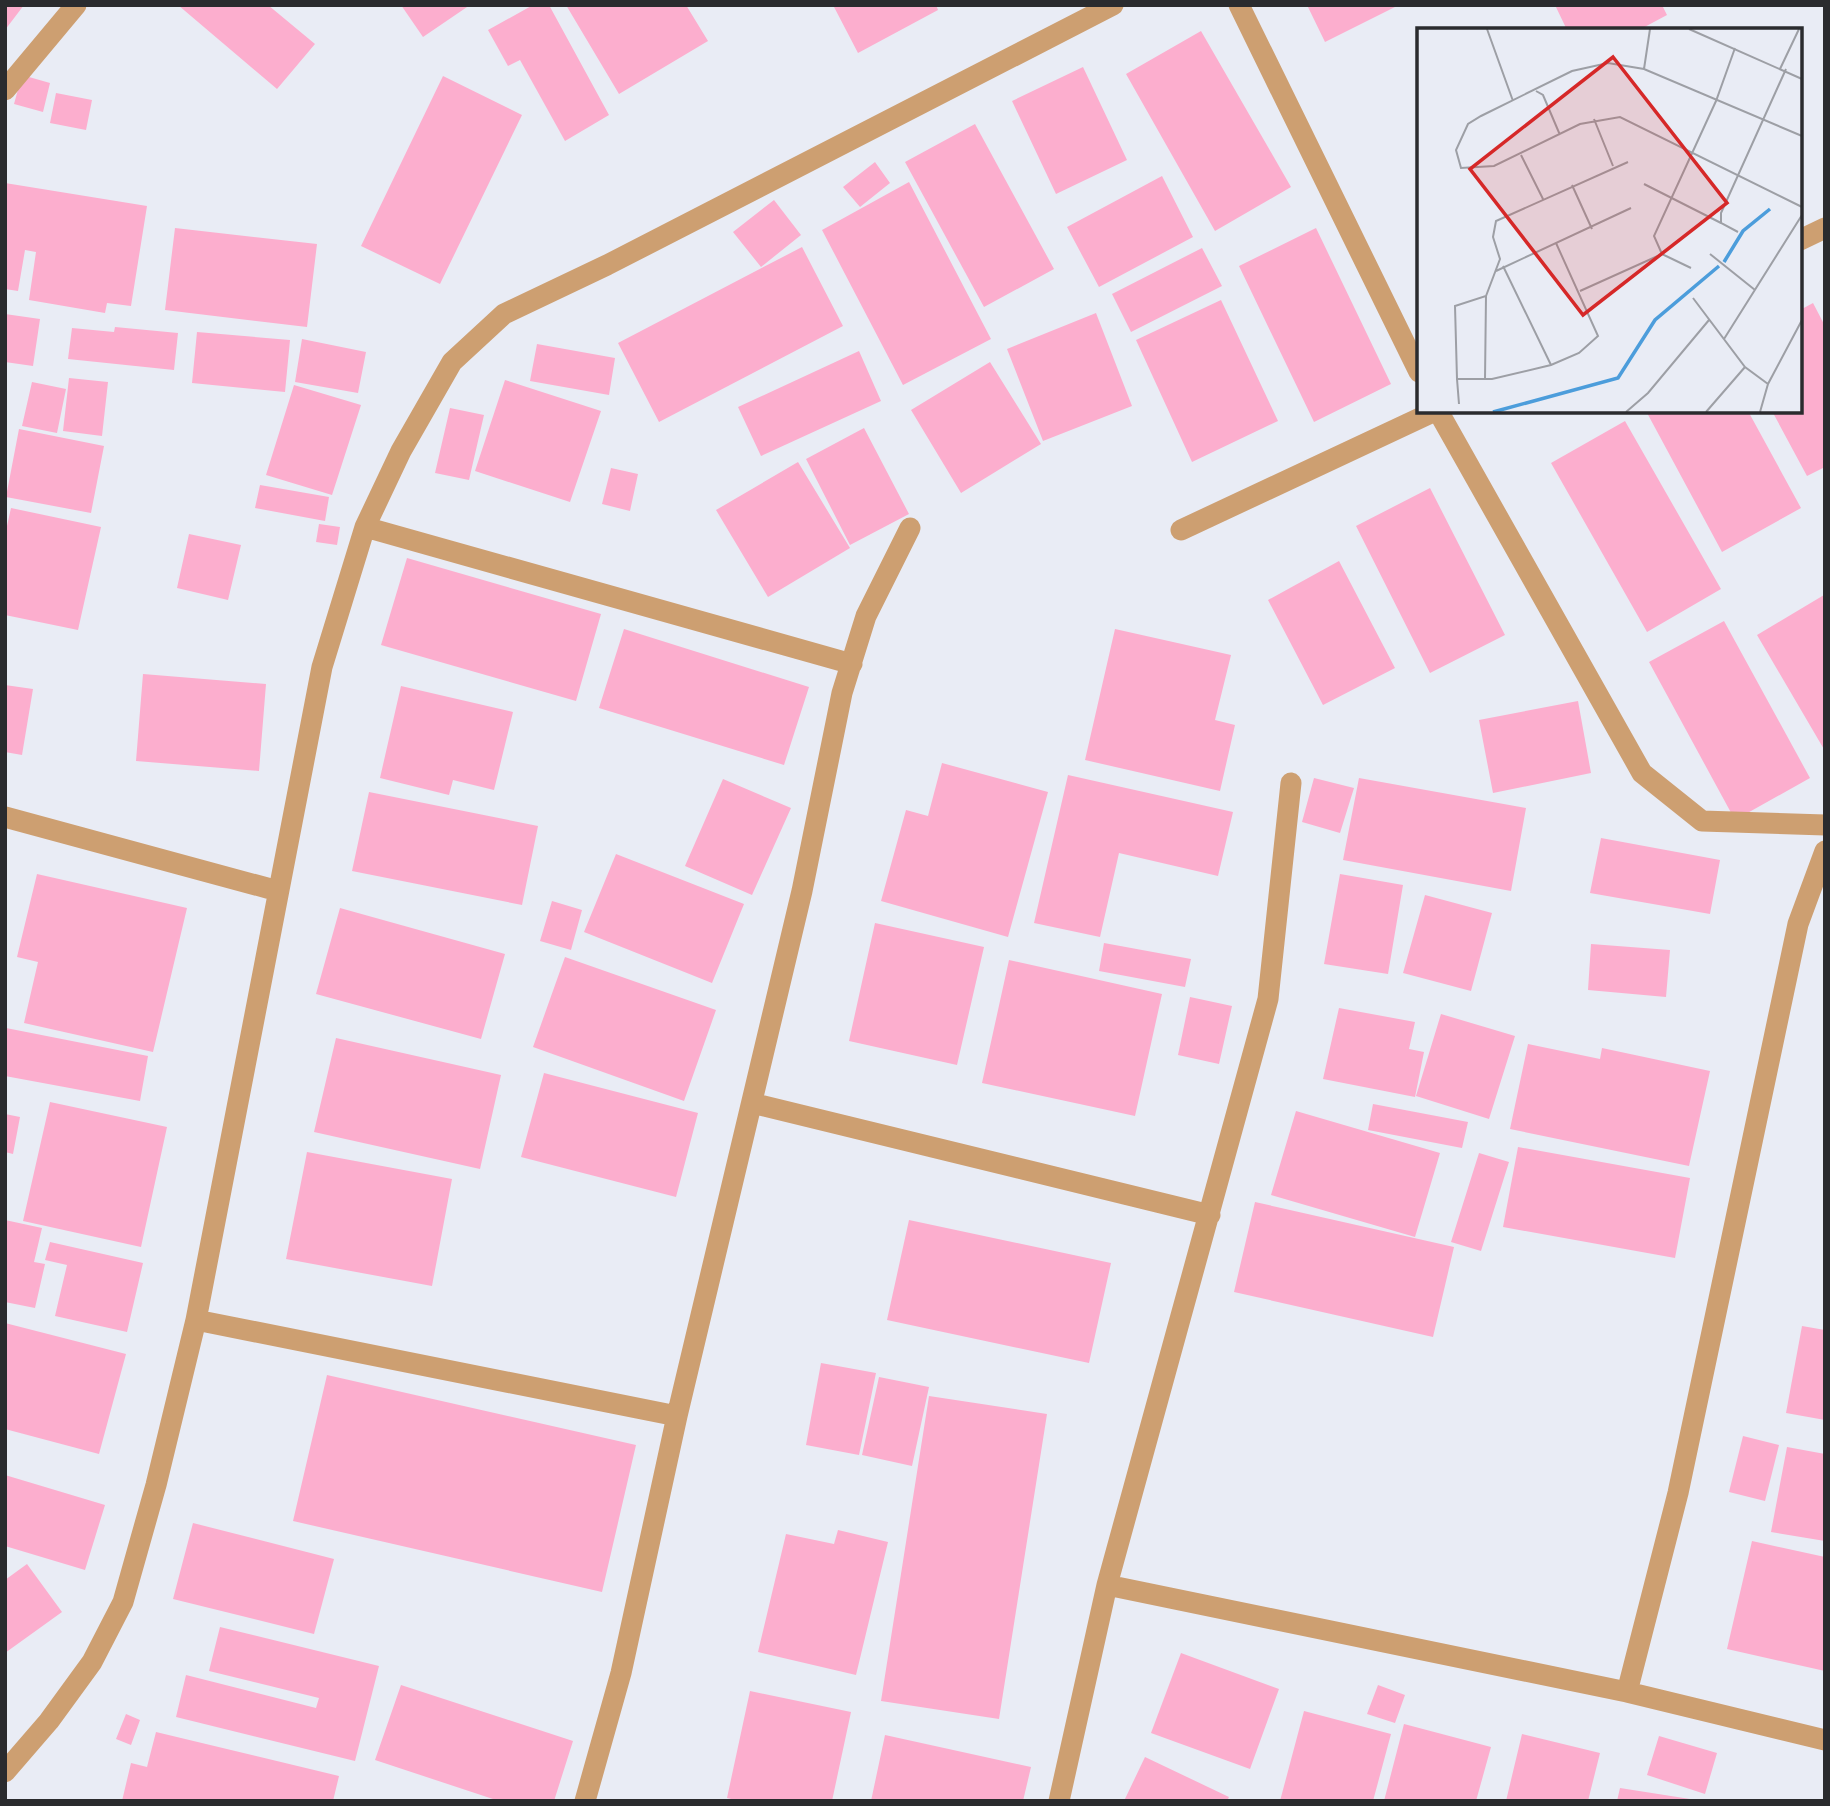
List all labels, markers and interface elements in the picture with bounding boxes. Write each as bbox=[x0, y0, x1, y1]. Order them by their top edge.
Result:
inset map bbox=[1417, 28, 1802, 413]

